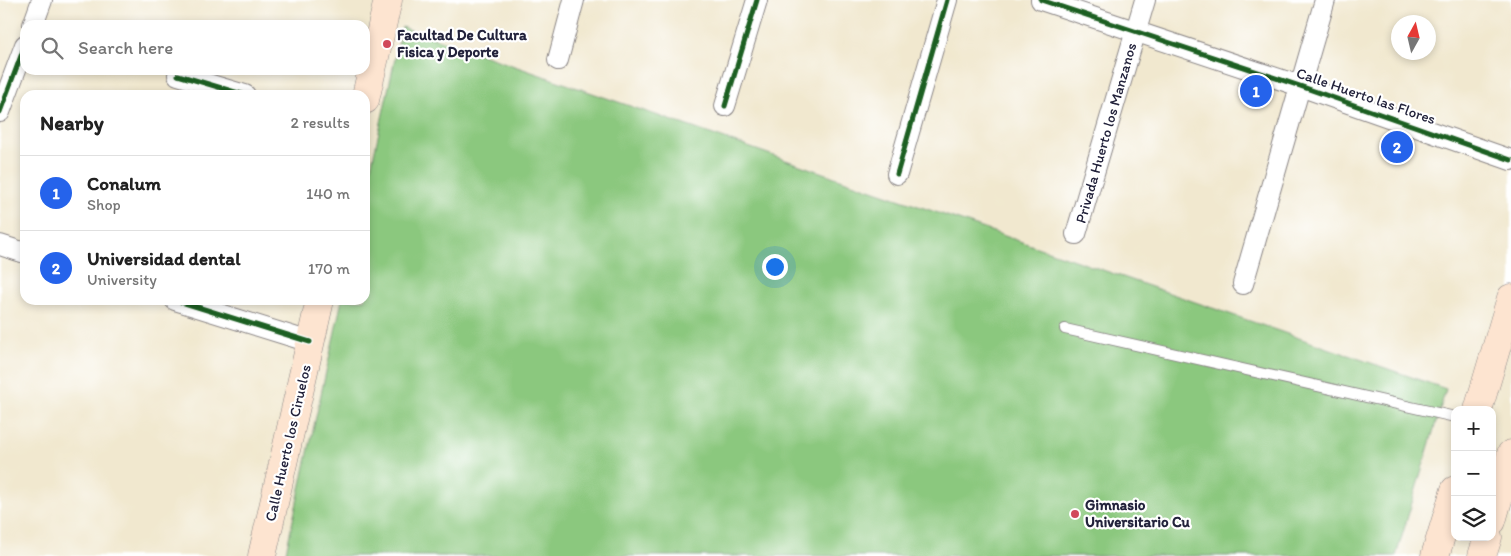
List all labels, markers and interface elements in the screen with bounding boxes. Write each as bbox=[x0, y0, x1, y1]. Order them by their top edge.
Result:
north arrow bbox=[1391, 15, 1436, 60]
search box bbox=[20, 20, 370, 75]
place label: Facultad De Cultura Fisica y Deporte bbox=[397, 26, 527, 62]
icon: search bbox=[38, 34, 66, 62]
text: Search here bbox=[78, 36, 173, 59]
marker: Facultad De Cultura Fisica y Deporte bbox=[381, 38, 393, 50]
street label: Privada Huerto los Manzanos bbox=[1072, 40, 1141, 225]
street label: Calle Huerto las Flores bbox=[1294, 64, 1438, 128]
pin: 1 bbox=[1240, 72, 1272, 110]
text: Nearby bbox=[40, 110, 104, 135]
text: 2 results bbox=[290, 113, 350, 132]
pin: 2 bbox=[1381, 128, 1413, 166]
text: Conalum bbox=[87, 172, 161, 195]
text: 1 bbox=[52, 184, 60, 203]
text: 140 m bbox=[306, 184, 350, 203]
text: Shop bbox=[87, 195, 121, 214]
text: Universidad dental bbox=[87, 247, 241, 270]
your location bbox=[762, 254, 788, 280]
text: 2 bbox=[52, 259, 60, 278]
text: 170 m bbox=[308, 259, 350, 278]
text: University bbox=[87, 270, 157, 289]
street label: Calle Huerto los Ciruelos bbox=[261, 363, 315, 523]
map controls bbox=[1451, 406, 1496, 541]
button: + bbox=[1451, 406, 1496, 451]
button: − bbox=[1451, 451, 1496, 496]
place label: Gimnasio Universitario Cu bbox=[1085, 496, 1190, 531]
button: layers bbox=[1451, 496, 1496, 541]
marker: Gimnasio Universitario Cu bbox=[1069, 508, 1081, 520]

